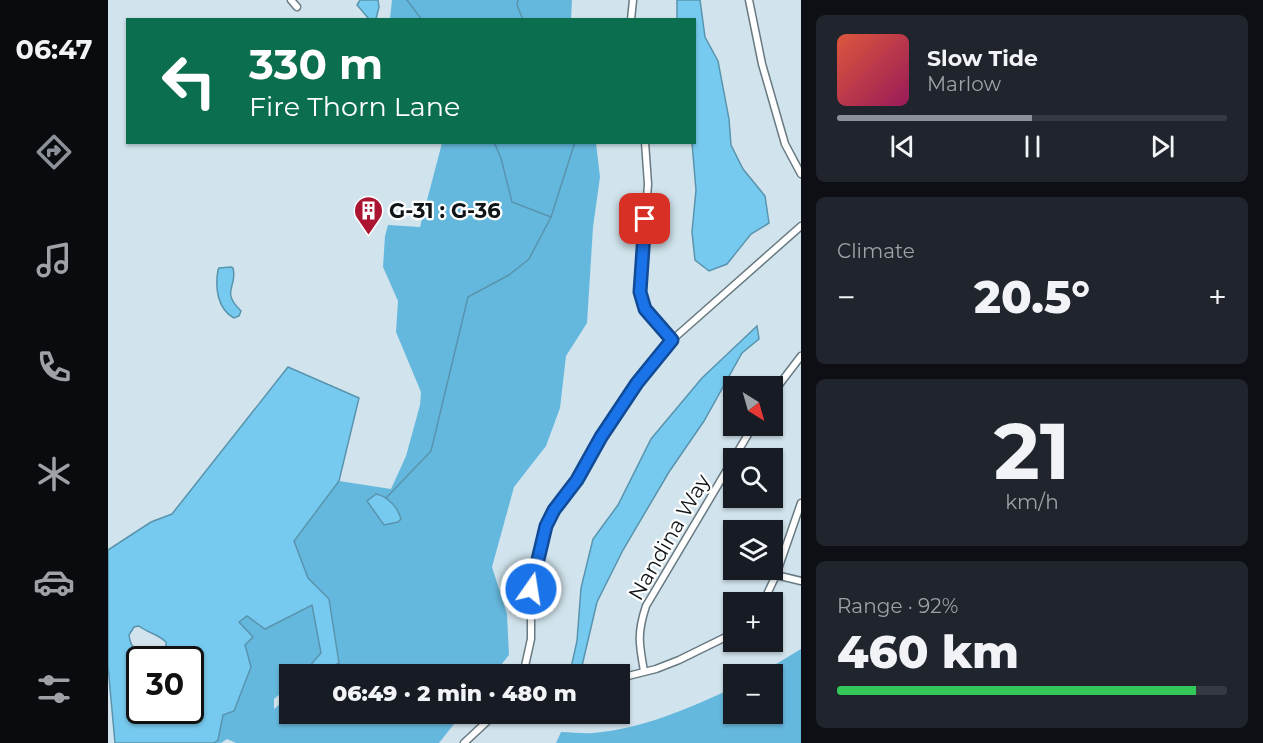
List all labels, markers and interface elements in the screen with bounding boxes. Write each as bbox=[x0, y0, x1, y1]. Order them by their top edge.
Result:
text: 06:47 bbox=[16, 33, 92, 66]
text: 330 m bbox=[249, 38, 383, 90]
icon: left bbox=[150, 42, 228, 120]
text: Slow Tide bbox=[927, 45, 1038, 72]
text: Marlow bbox=[927, 72, 1001, 96]
text: Fire Thorn Lane bbox=[249, 90, 460, 123]
icon: previous bbox=[886, 130, 919, 163]
icon: pause bbox=[1016, 130, 1049, 163]
icon: next bbox=[1146, 130, 1179, 163]
icon: directions bbox=[33, 131, 75, 173]
pin bbox=[619, 193, 670, 244]
building icon: G-31 : G-36 bbox=[352, 194, 384, 236]
place label: G-31 : G-36 bbox=[389, 198, 501, 223]
icon: arrive bbox=[628, 202, 661, 235]
icon: music bbox=[33, 239, 75, 281]
text: Climate bbox=[837, 239, 915, 263]
text: 20.5° bbox=[974, 269, 1090, 324]
text: − bbox=[837, 277, 856, 317]
text: + bbox=[1208, 277, 1227, 317]
icon: phone bbox=[33, 346, 75, 388]
north arrow bbox=[723, 376, 783, 436]
map controls bbox=[723, 376, 783, 724]
text: 21 bbox=[994, 403, 1070, 499]
button: search bbox=[723, 448, 783, 508]
icon: climate bbox=[33, 453, 75, 495]
street label: Nandina Way bbox=[623, 469, 715, 604]
text: km/h bbox=[1005, 490, 1059, 514]
button: layers bbox=[723, 520, 783, 580]
position arrow bbox=[499, 557, 563, 621]
icon: car bbox=[33, 561, 75, 603]
button: + bbox=[723, 592, 783, 652]
text: Range · 92% bbox=[837, 594, 958, 618]
text: 460 km bbox=[837, 624, 1019, 679]
speed limit sign: 30 bbox=[126, 646, 204, 724]
button: − bbox=[723, 664, 783, 724]
icon: filters bbox=[33, 668, 75, 710]
text: 06:49 · 2 min · 480 m bbox=[332, 680, 577, 707]

